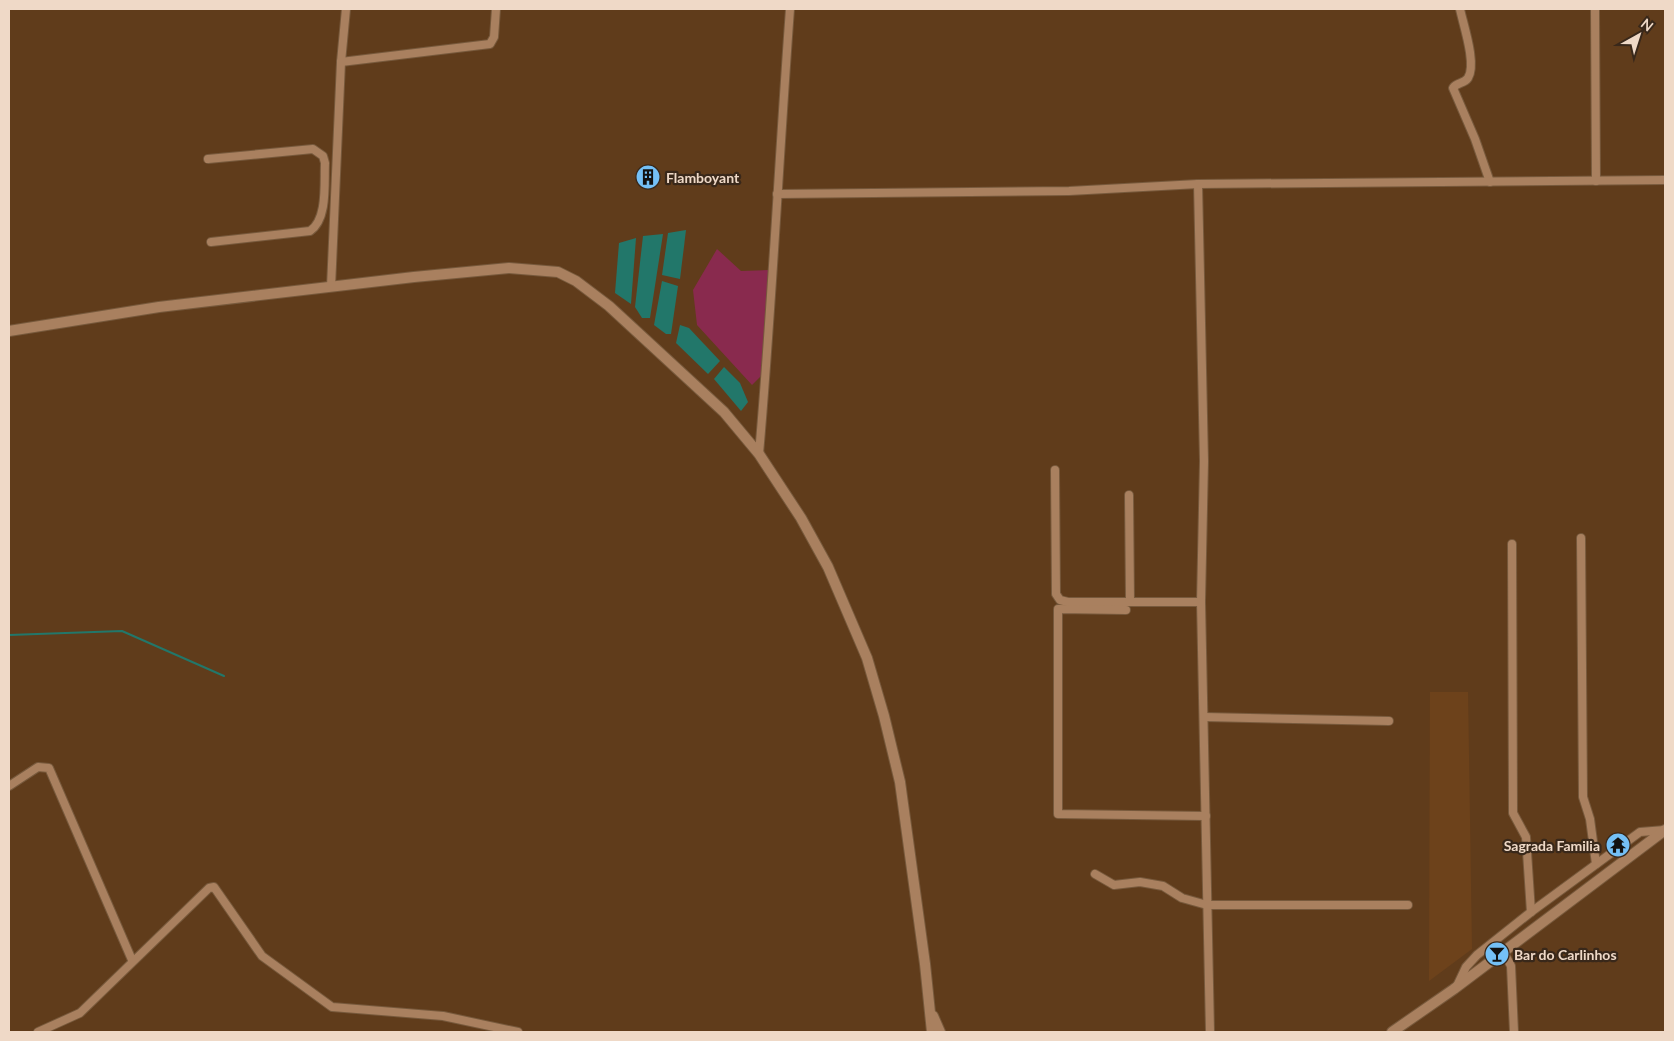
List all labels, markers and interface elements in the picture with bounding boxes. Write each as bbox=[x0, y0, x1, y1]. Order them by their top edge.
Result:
north arrow bbox=[1614, 10, 1664, 60]
text: N bbox=[1638, 15, 1657, 35]
building icon: Flamboyant bbox=[635, 164, 661, 190]
place label: Flamboyant bbox=[666, 169, 740, 186]
temple icon: Sagrada Familia bbox=[1605, 832, 1631, 858]
place label: Sagrada Familia bbox=[1504, 837, 1600, 854]
bar icon: Bar do Carlinhos bbox=[1484, 941, 1510, 967]
place label: Bar do Carlinhos bbox=[1514, 946, 1617, 963]

